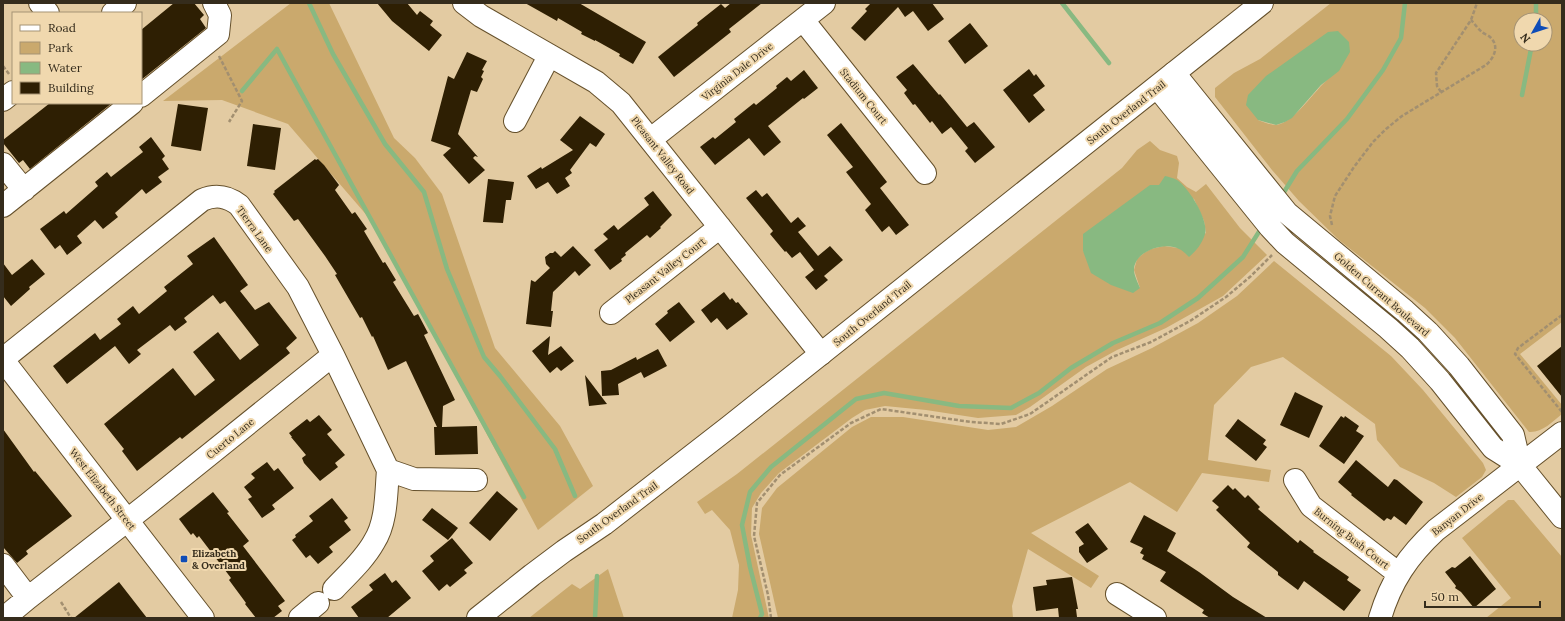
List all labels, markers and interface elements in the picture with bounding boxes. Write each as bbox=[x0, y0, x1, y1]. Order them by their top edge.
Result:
legend bbox=[12, 12, 142, 104]
north arrow bbox=[1513, 12, 1553, 52]
text: Road bbox=[48, 20, 76, 35]
text: N bbox=[1517, 30, 1533, 46]
street label: Virginia Dale Drive bbox=[698, 39, 776, 104]
text: Park bbox=[48, 40, 74, 55]
text: Water bbox=[48, 60, 83, 75]
street label: Stadium Court bbox=[837, 66, 890, 127]
street label: South Overland Trail bbox=[1084, 77, 1169, 147]
text: Building bbox=[48, 80, 94, 95]
street label: Pleasant Valley Road bbox=[628, 114, 697, 197]
street label: Tierra Lane bbox=[234, 204, 276, 255]
street label: Pleasant Valley Court bbox=[622, 235, 708, 306]
street label: Golden Currant Boulevard bbox=[1331, 249, 1432, 339]
street label: South Overland Trail bbox=[831, 278, 914, 349]
street label: Cuerto Lane bbox=[204, 415, 257, 462]
street label: West Elizabeth Street bbox=[67, 446, 139, 533]
street label: South Overland Trail bbox=[574, 479, 660, 546]
street label: Banyan Drive bbox=[1429, 490, 1486, 538]
street label: Burning Bush Court bbox=[1311, 505, 1392, 572]
place label: Elizabeth & Overland bbox=[192, 547, 245, 572]
marker: Elizabeth & Overland bbox=[179, 554, 189, 564]
scale bar bbox=[1425, 583, 1540, 609]
text: 50 m bbox=[1431, 589, 1459, 604]

